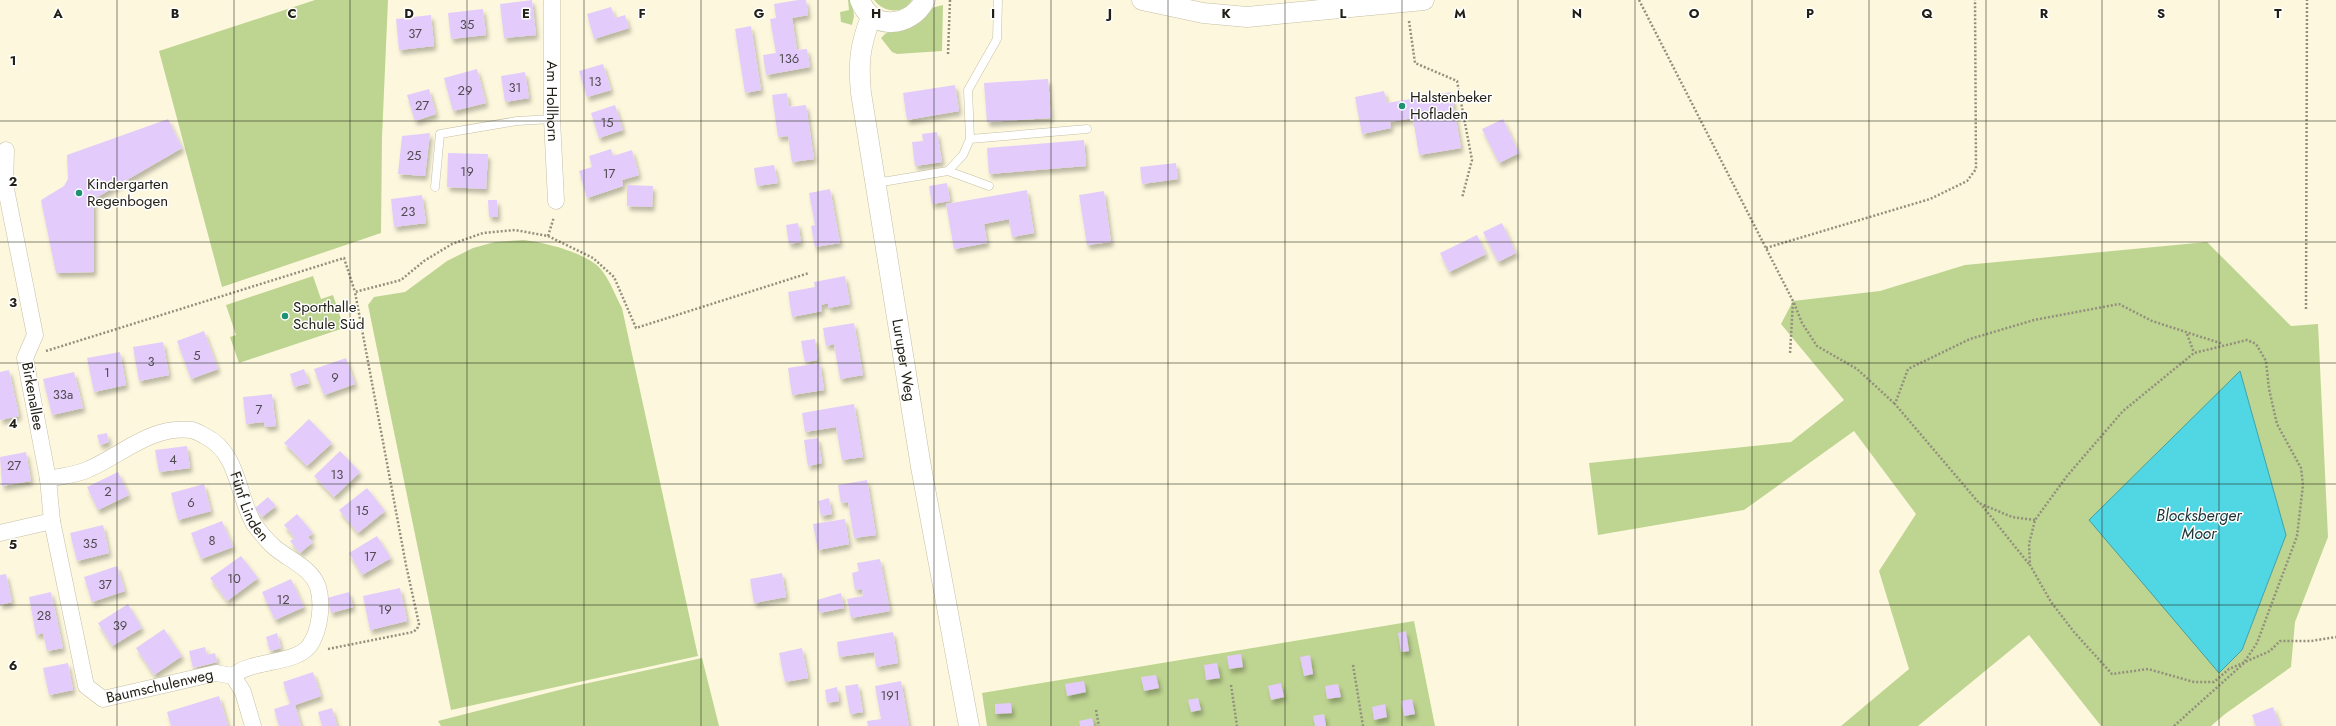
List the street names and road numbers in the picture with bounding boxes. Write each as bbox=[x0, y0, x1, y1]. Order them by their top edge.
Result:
street label: Am Hollhorn bbox=[541, 60, 564, 142]
street label: Luruper Weg bbox=[886, 317, 921, 403]
street label: Birkenallee bbox=[16, 360, 50, 432]
street label: Fünf Linden bbox=[224, 468, 274, 546]
street label: Baumschulenweg bbox=[104, 663, 215, 709]

